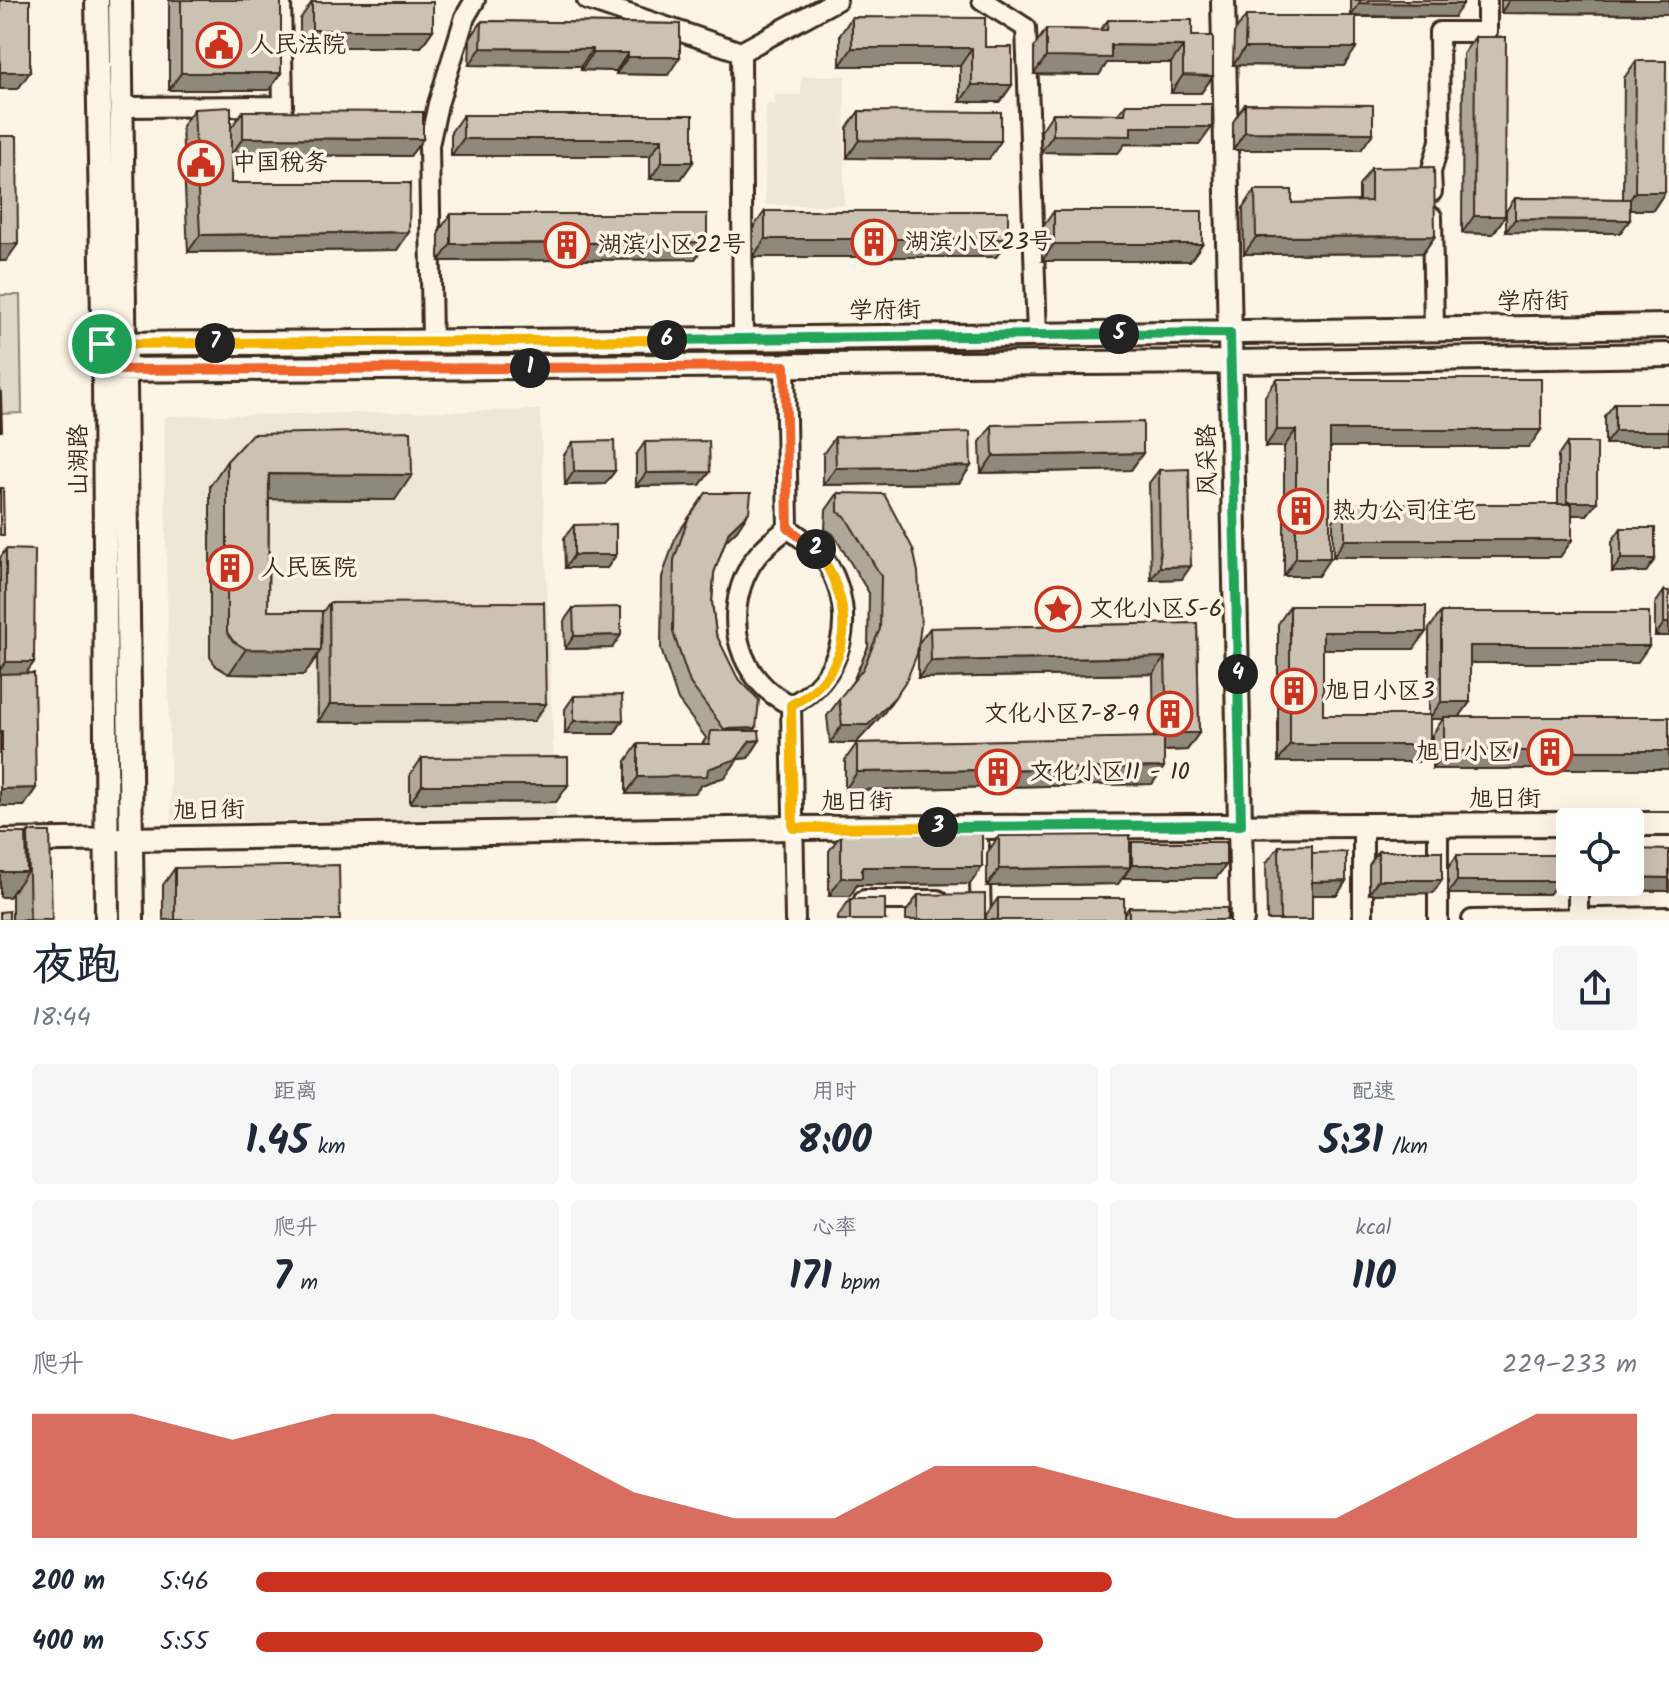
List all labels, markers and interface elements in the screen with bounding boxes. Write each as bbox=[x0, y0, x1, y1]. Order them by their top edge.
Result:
public building icon: 人民法院 bbox=[195, 21, 243, 69]
place label: 人民法院 bbox=[250, 26, 346, 65]
public building icon: 中国税务 bbox=[177, 139, 225, 187]
place label: 中国税务 bbox=[232, 144, 328, 183]
building icon: 湖滨小区23号 bbox=[850, 218, 898, 266]
building icon: 湖滨小区22号 bbox=[543, 221, 591, 269]
place label: 湖滨小区23号 bbox=[905, 223, 1053, 262]
place label: 湖滨小区22号 bbox=[598, 226, 746, 265]
street label: 学府街 bbox=[1497, 282, 1569, 322]
street label: 学府街 bbox=[849, 291, 921, 331]
pin bbox=[68, 310, 136, 378]
pin: 5 bbox=[1099, 314, 1139, 354]
text: 5 bbox=[1113, 316, 1125, 351]
pin: 6 bbox=[647, 320, 687, 360]
icon: arrive bbox=[80, 322, 124, 366]
text: 6 bbox=[661, 322, 673, 357]
pin: 7 bbox=[195, 323, 235, 363]
text: 7 bbox=[210, 325, 220, 360]
pin: 1 bbox=[510, 348, 550, 388]
text: 1 bbox=[527, 350, 533, 385]
street label: 山湖路 bbox=[60, 424, 99, 496]
street label: 风采路 bbox=[1188, 424, 1228, 496]
building icon: 热力公司住宅 bbox=[1277, 487, 1325, 535]
place label: 热力公司住宅 bbox=[1332, 492, 1476, 531]
pin: 2 bbox=[796, 529, 836, 569]
text: 2 bbox=[810, 531, 822, 566]
building icon: 人民医院 bbox=[206, 544, 254, 592]
place label: 人民医院 bbox=[261, 549, 357, 588]
place icon: 文化小区5-6 bbox=[1034, 585, 1082, 633]
place label: 文化小区5-6 bbox=[1089, 590, 1222, 629]
pin: 4 bbox=[1218, 654, 1258, 694]
text: 4 bbox=[1232, 656, 1244, 691]
building icon: 旭日小区3 bbox=[1270, 667, 1318, 715]
place label: 旭日小区3 bbox=[1325, 672, 1435, 711]
building icon: 文化小区7-8-9 bbox=[1146, 690, 1194, 738]
place label: 文化小区7-8-9 bbox=[984, 695, 1139, 734]
building icon: 旭日小区1 bbox=[1526, 728, 1574, 776]
place label: 旭日小区1 bbox=[1415, 733, 1519, 772]
building icon: 文化小区11 - 10 bbox=[974, 748, 1022, 796]
place label: 文化小区11 - 10 bbox=[1029, 753, 1190, 792]
street label: 旭日街 bbox=[1469, 780, 1541, 819]
street label: 旭日街 bbox=[821, 783, 893, 822]
street label: 旭日街 bbox=[173, 791, 245, 831]
pin: 3 bbox=[918, 807, 958, 847]
map controls bbox=[1556, 808, 1644, 896]
button: locate bbox=[1556, 808, 1644, 896]
text: 3 bbox=[932, 809, 944, 844]
text: 夜跑 bbox=[32, 932, 120, 1002]
button: share bbox=[1553, 946, 1637, 1030]
text: 18:44 bbox=[32, 997, 91, 1039]
text: 距离 bbox=[273, 1075, 318, 1110]
text: 用时 bbox=[812, 1075, 857, 1110]
text: 配速 bbox=[1351, 1075, 1396, 1110]
text: 1.45 bbox=[245, 1110, 309, 1174]
text: 8:00 bbox=[797, 1110, 872, 1174]
text: 5:31 bbox=[1319, 1110, 1383, 1174]
text: km bbox=[309, 1130, 346, 1165]
text: /km bbox=[1383, 1130, 1428, 1165]
text: 爬升 bbox=[273, 1211, 318, 1246]
text: 心率 bbox=[812, 1211, 857, 1246]
text: kcal bbox=[1356, 1211, 1391, 1246]
text: 7 bbox=[273, 1246, 292, 1310]
text: 171 bbox=[789, 1246, 832, 1310]
text: 110 bbox=[1351, 1246, 1396, 1310]
text: m bbox=[292, 1266, 318, 1301]
text: bpm bbox=[832, 1266, 880, 1301]
text: 爬升 bbox=[32, 1344, 84, 1386]
text: 229–233 m bbox=[1502, 1344, 1637, 1386]
text: 200 m bbox=[32, 1561, 105, 1603]
text: 5:46 bbox=[160, 1561, 209, 1603]
text: 400 m bbox=[32, 1621, 104, 1663]
text: 5:55 bbox=[160, 1621, 208, 1663]

